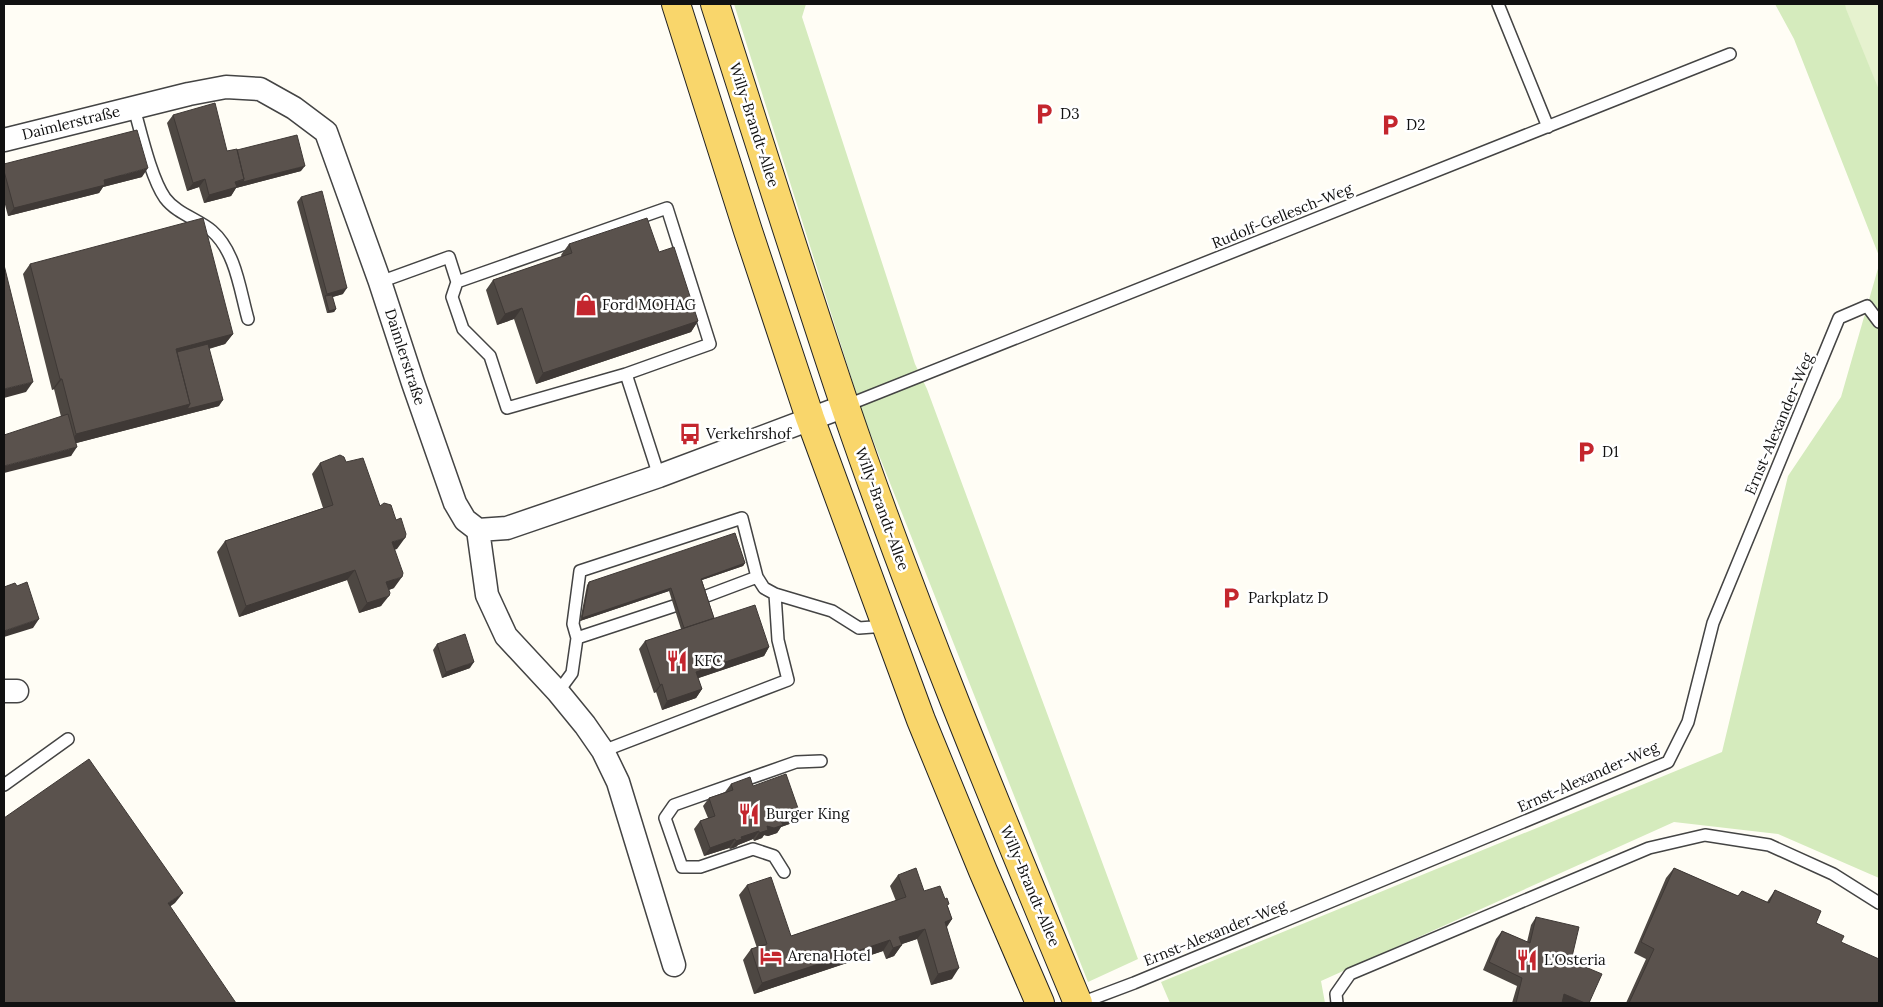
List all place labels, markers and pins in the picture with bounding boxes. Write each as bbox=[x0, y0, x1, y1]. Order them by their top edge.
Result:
parking icon: D3 bbox=[1031, 101, 1057, 127]
place label: D3 bbox=[1060, 104, 1080, 123]
parking icon: D2 bbox=[1377, 112, 1403, 138]
place label: D2 bbox=[1406, 115, 1425, 134]
shop icon: Ford MOHAG bbox=[573, 292, 599, 318]
place label: Ford MOHAG bbox=[602, 295, 697, 314]
bus stop icon: Verkehrshof bbox=[677, 421, 703, 447]
place label: Verkehrshof bbox=[705, 424, 792, 443]
parking icon: D1 bbox=[1573, 439, 1599, 465]
place label: D1 bbox=[1602, 442, 1619, 461]
parking icon: Parkplatz D bbox=[1218, 585, 1244, 611]
place label: Parkplatz D bbox=[1248, 588, 1328, 607]
restaurant icon: KFC bbox=[664, 648, 690, 674]
place label: KFC bbox=[694, 651, 723, 670]
restaurant icon: Burger King bbox=[736, 801, 762, 827]
place label: Burger King bbox=[766, 804, 850, 823]
hotel icon: Arena Hotel bbox=[758, 943, 784, 969]
place label: Arena Hotel bbox=[787, 946, 871, 965]
restaurant icon: L'Osteria bbox=[1514, 947, 1540, 973]
place label: L'Osteria bbox=[1544, 950, 1606, 969]

